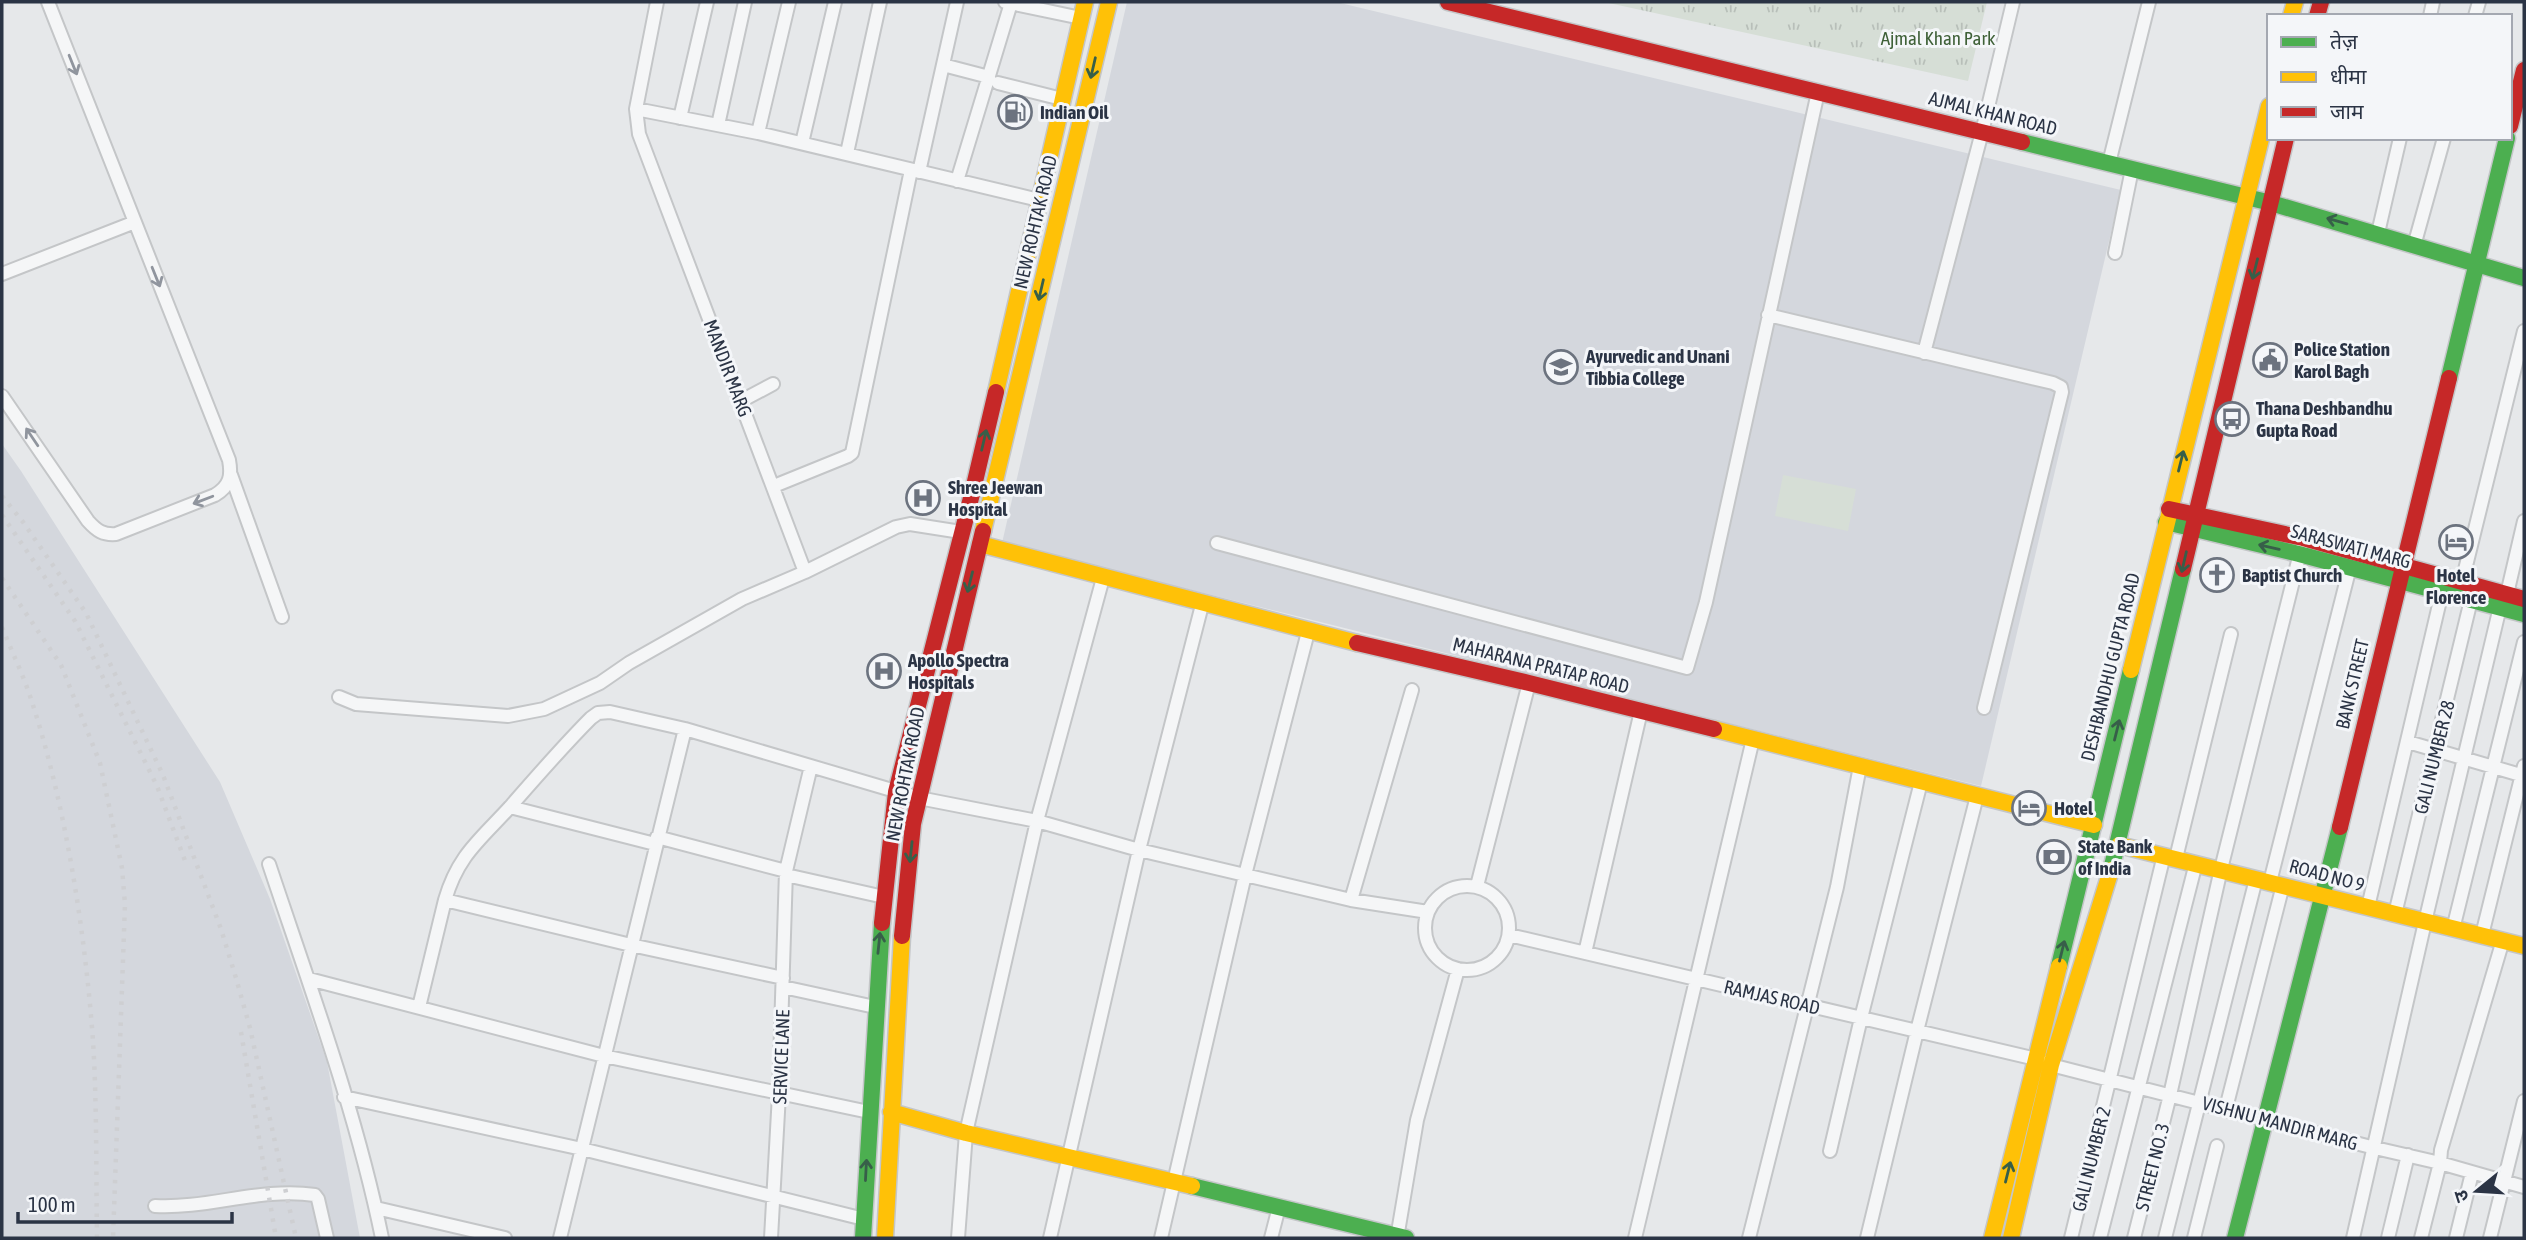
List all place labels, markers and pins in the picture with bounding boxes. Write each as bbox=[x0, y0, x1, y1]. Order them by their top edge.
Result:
fuel station icon: Indian Oil bbox=[996, 93, 1034, 131]
place label: Indian Oil bbox=[1040, 101, 1110, 123]
place label: Police Station Karol Bagh bbox=[2294, 338, 2390, 382]
public building icon: Police Station Karol Bagh bbox=[2251, 341, 2289, 379]
place label: Ayurvedic and Unani Tibbia College bbox=[1585, 345, 1730, 389]
school or university icon: Ayurvedic and Unani Tibbia College bbox=[1542, 348, 1580, 386]
place label: Thana Deshbandhu Gupta Road bbox=[2256, 397, 2392, 441]
bus stop icon: Thana Deshbandhu Gupta Road bbox=[2213, 400, 2251, 438]
place label: Shree Jeewan Hospital bbox=[948, 476, 1043, 520]
hospital icon: Shree Jeewan Hospital bbox=[904, 479, 942, 517]
hotel icon: Hotel Florence bbox=[2437, 523, 2475, 561]
church icon: Baptist Church bbox=[2198, 556, 2236, 594]
place label: Baptist Church bbox=[2242, 564, 2342, 586]
place label: Hotel Florence bbox=[2426, 564, 2487, 608]
place label: Apollo Spectra Hospitals bbox=[907, 649, 1009, 693]
hospital icon: Apollo Spectra Hospitals bbox=[865, 652, 903, 690]
hotel icon: Hotel bbox=[2010, 789, 2048, 827]
place label: Hotel bbox=[2054, 797, 2094, 819]
place label: State Bank of India bbox=[2078, 835, 2153, 879]
bank icon: State Bank of India bbox=[2035, 838, 2073, 876]

